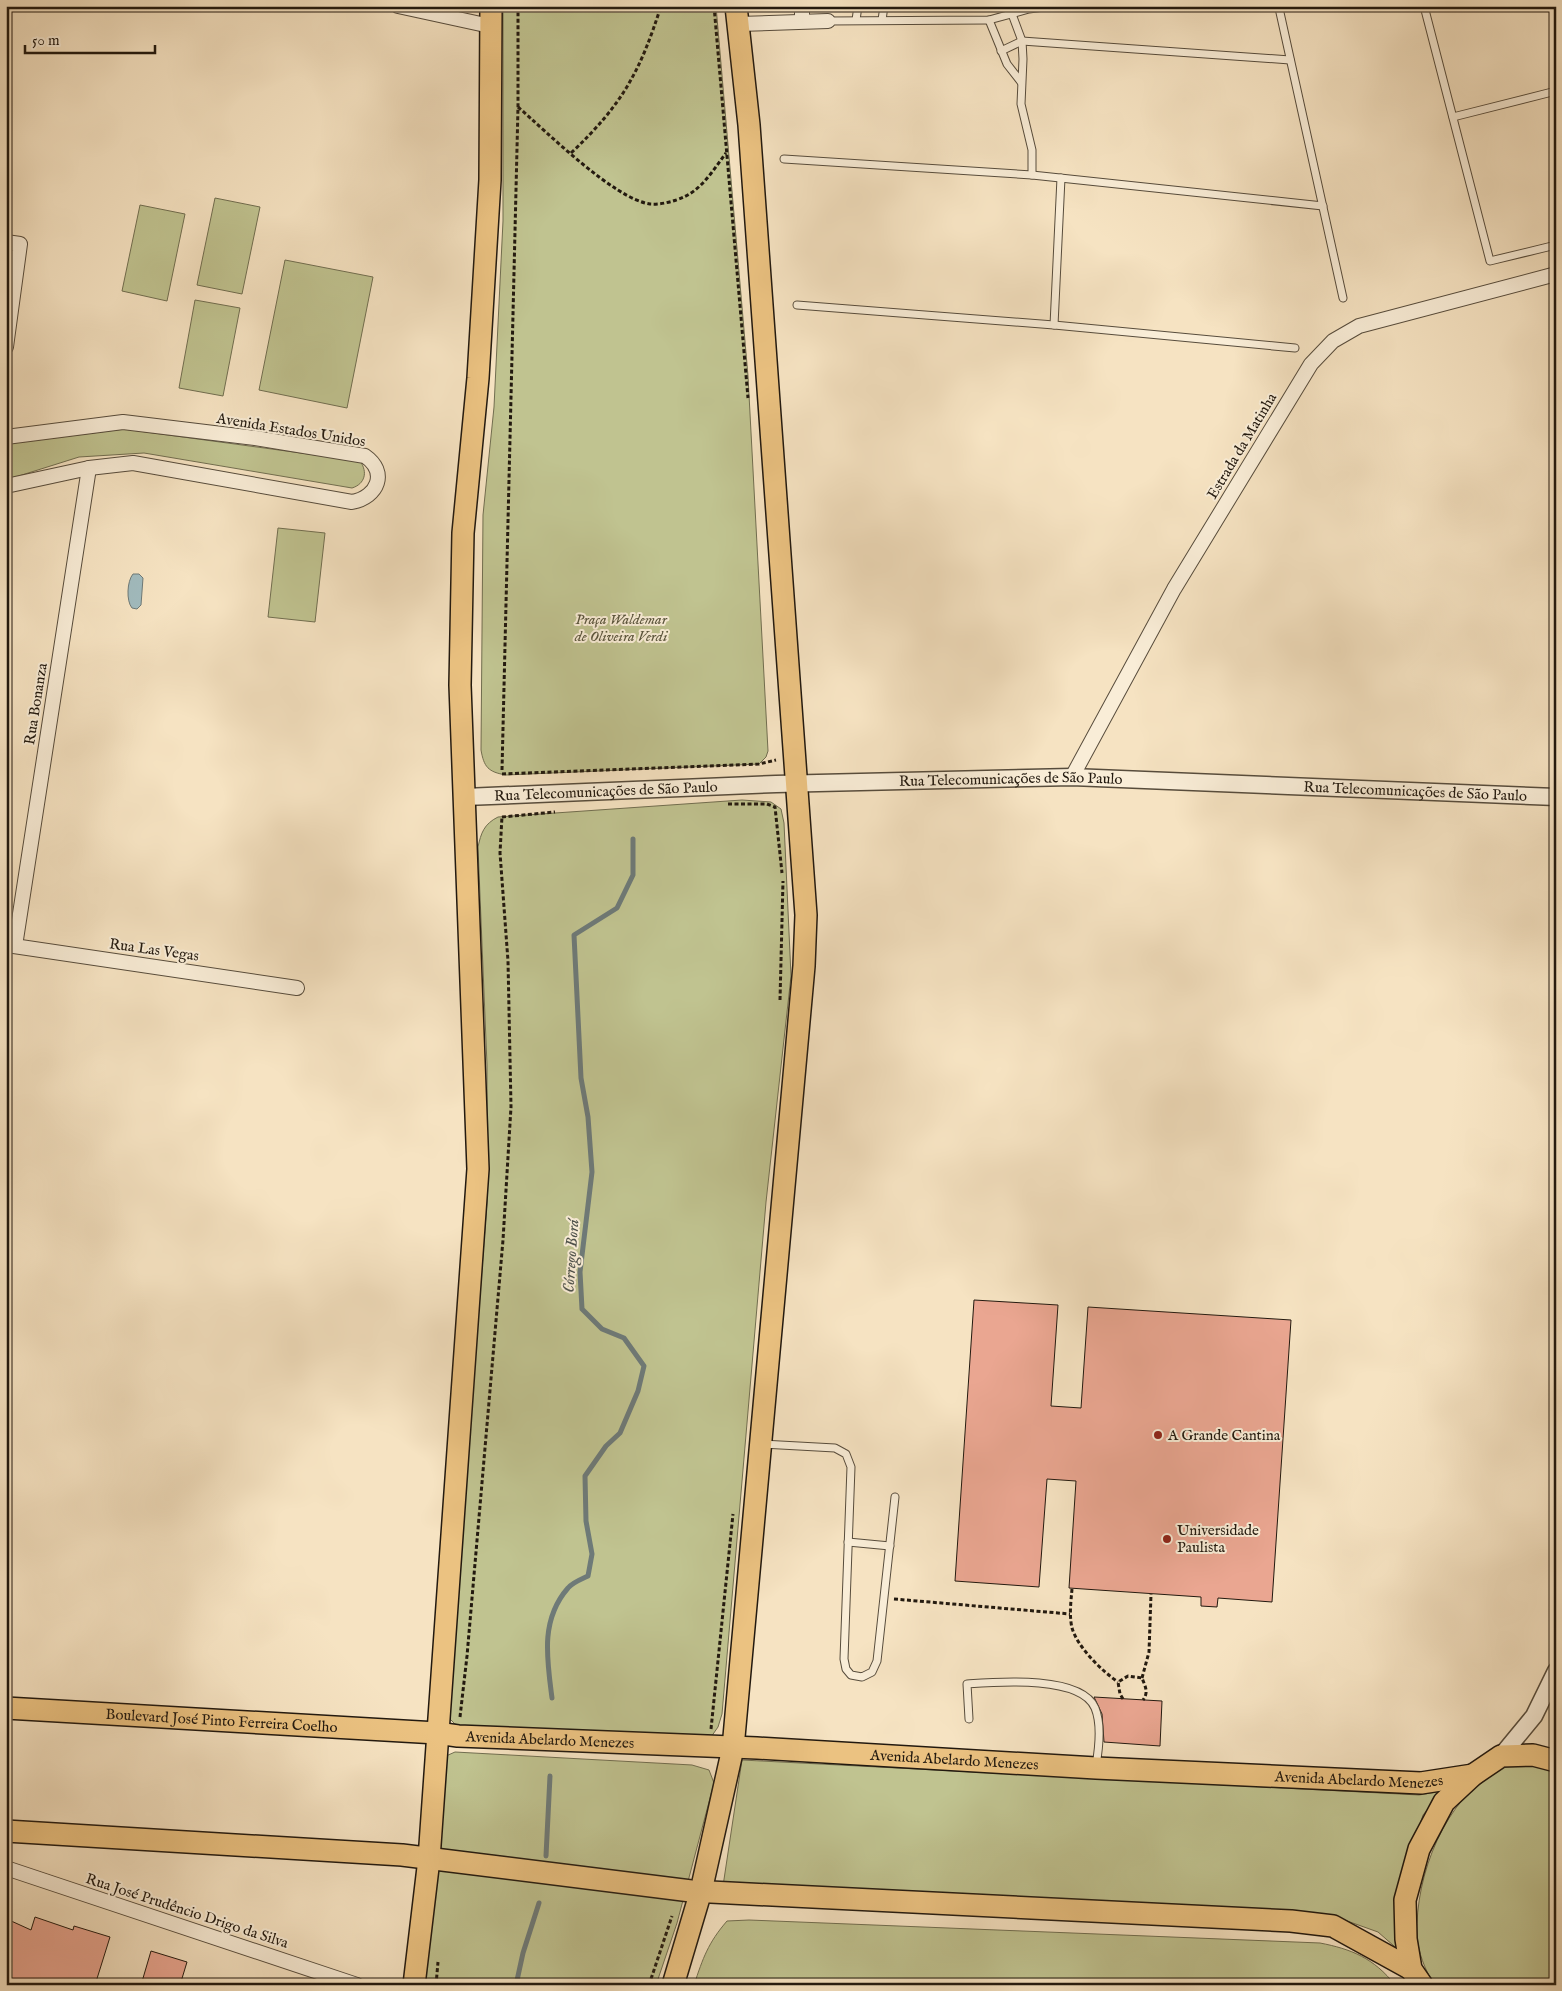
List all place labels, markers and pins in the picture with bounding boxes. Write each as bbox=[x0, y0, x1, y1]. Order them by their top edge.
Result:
place label: A Grande Cantina bbox=[1167, 1426, 1281, 1445]
marker: A Grande Cantina bbox=[1152, 1429, 1164, 1441]
place label: Universidade Paulista bbox=[1177, 1521, 1259, 1557]
marker: Universidade Paulista bbox=[1161, 1533, 1173, 1545]

